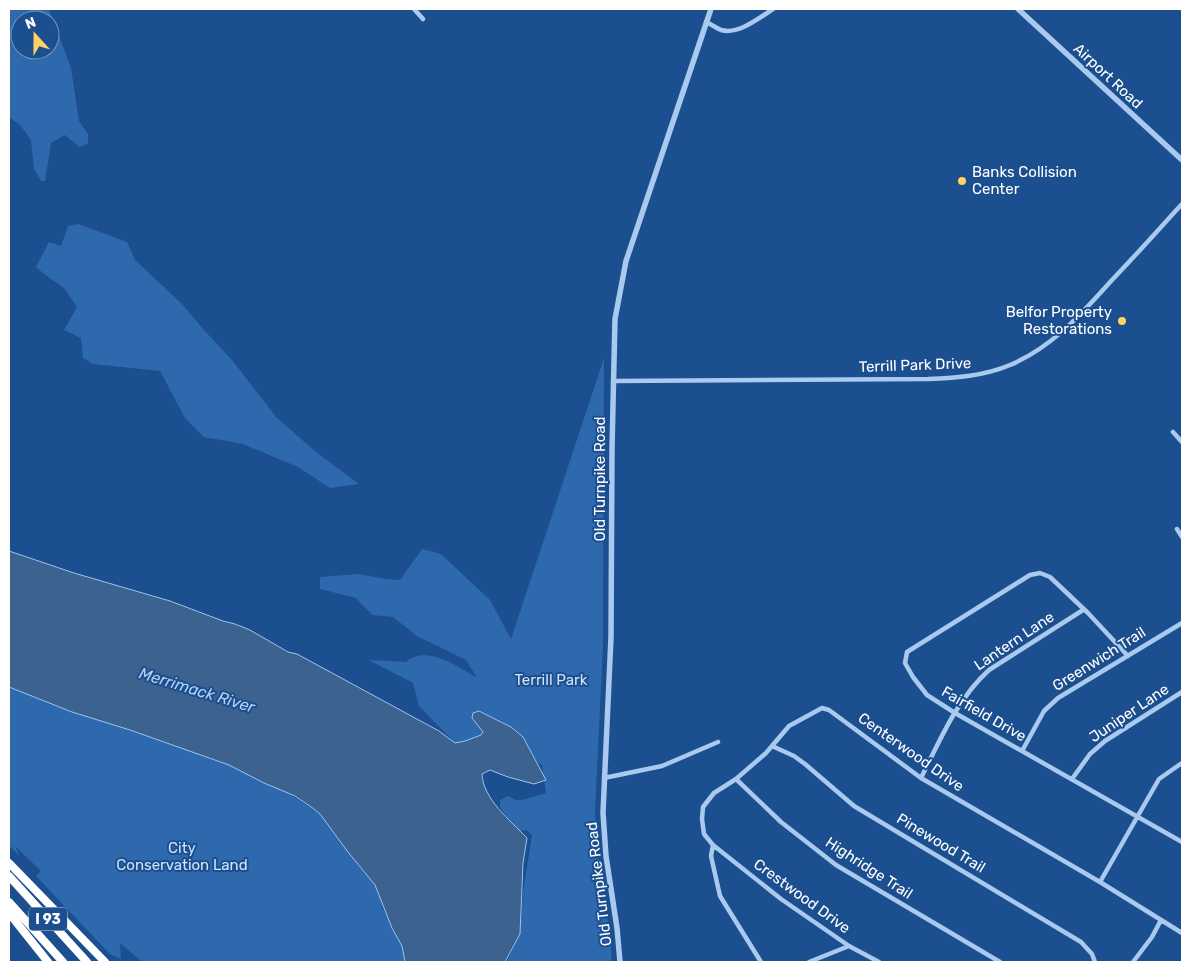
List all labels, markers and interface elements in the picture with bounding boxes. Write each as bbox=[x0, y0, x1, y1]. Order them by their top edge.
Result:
north arrow bbox=[10, 10, 60, 60]
text: N bbox=[23, 14, 38, 33]
street label: Airport Road bbox=[1070, 40, 1146, 112]
place label: Banks Collision Center bbox=[972, 163, 1077, 198]
marker: Banks Collision Center bbox=[956, 175, 968, 187]
place label: Belfor Property Restorations bbox=[1006, 303, 1112, 338]
marker: Belfor Property Restorations bbox=[1116, 315, 1128, 327]
street label: Terrill Park Drive bbox=[858, 354, 972, 376]
street label: Old Turnpike Road bbox=[591, 417, 609, 541]
street label: Lantern Lane bbox=[971, 608, 1057, 674]
street label: Greenwich Trail bbox=[1049, 623, 1149, 695]
water label: Merrimack River bbox=[137, 663, 258, 717]
park label: Terrill Park bbox=[515, 671, 588, 689]
street label: Juniper Lane bbox=[1086, 680, 1172, 746]
street label: Fairfield Drive bbox=[938, 682, 1030, 746]
street label: Centerwood Drive bbox=[855, 709, 967, 795]
street label: Pinewood Trail bbox=[893, 809, 989, 877]
street label: Old Turnpike Road bbox=[582, 821, 616, 947]
street label: Highridge Trail bbox=[822, 833, 916, 903]
park label: City Conservation Land bbox=[116, 839, 248, 874]
street label: Crestwood Drive bbox=[750, 855, 854, 937]
road number: I 93 bbox=[29, 908, 67, 931]

